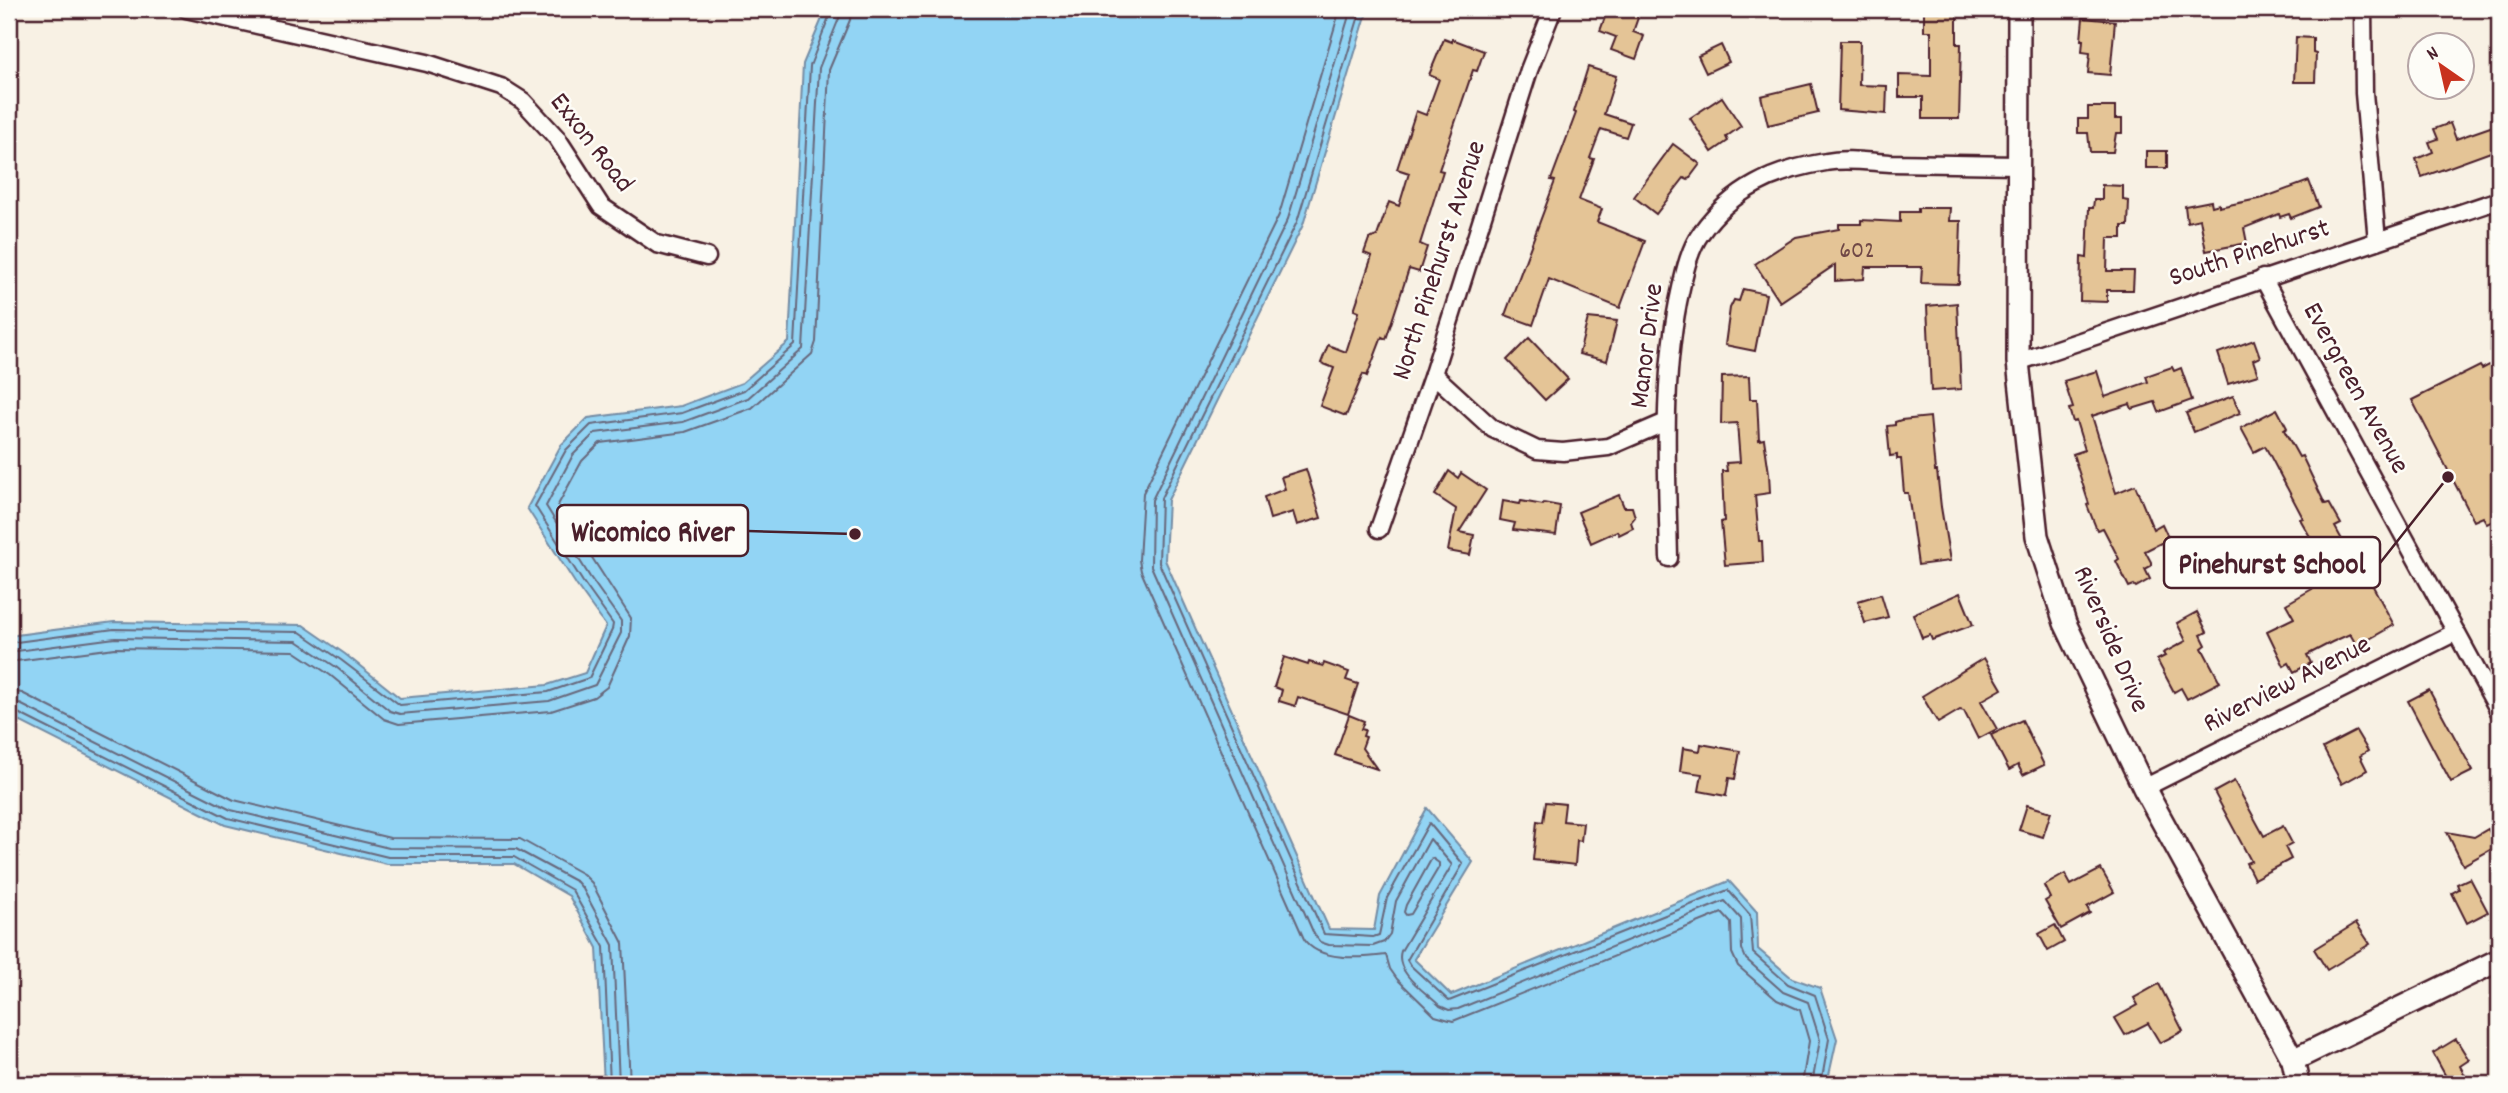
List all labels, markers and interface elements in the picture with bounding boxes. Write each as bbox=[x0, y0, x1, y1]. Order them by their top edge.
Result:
north arrow bbox=[2406, 32, 2476, 102]
text: N bbox=[2422, 41, 2445, 69]
street label: Exxon Road bbox=[538, 85, 642, 203]
street label: North Pinehurst Avenue bbox=[1383, 136, 1499, 386]
street label: South Pinehurst bbox=[2164, 210, 2336, 300]
house number: 602 bbox=[1839, 235, 1875, 269]
street label: Manor Drive bbox=[1621, 281, 1677, 411]
street label: Evergreen Avenue bbox=[2290, 296, 2418, 482]
callout: Wicomico River bbox=[557, 505, 748, 556]
text: Wicomico River bbox=[571, 514, 736, 557]
callout: Pinehurst School bbox=[2164, 537, 2380, 588]
text: Pinehurst School bbox=[2178, 546, 2367, 589]
street label: Riverside Drive bbox=[2060, 560, 2158, 720]
street label: Riverview Avenue bbox=[2197, 627, 2379, 745]

